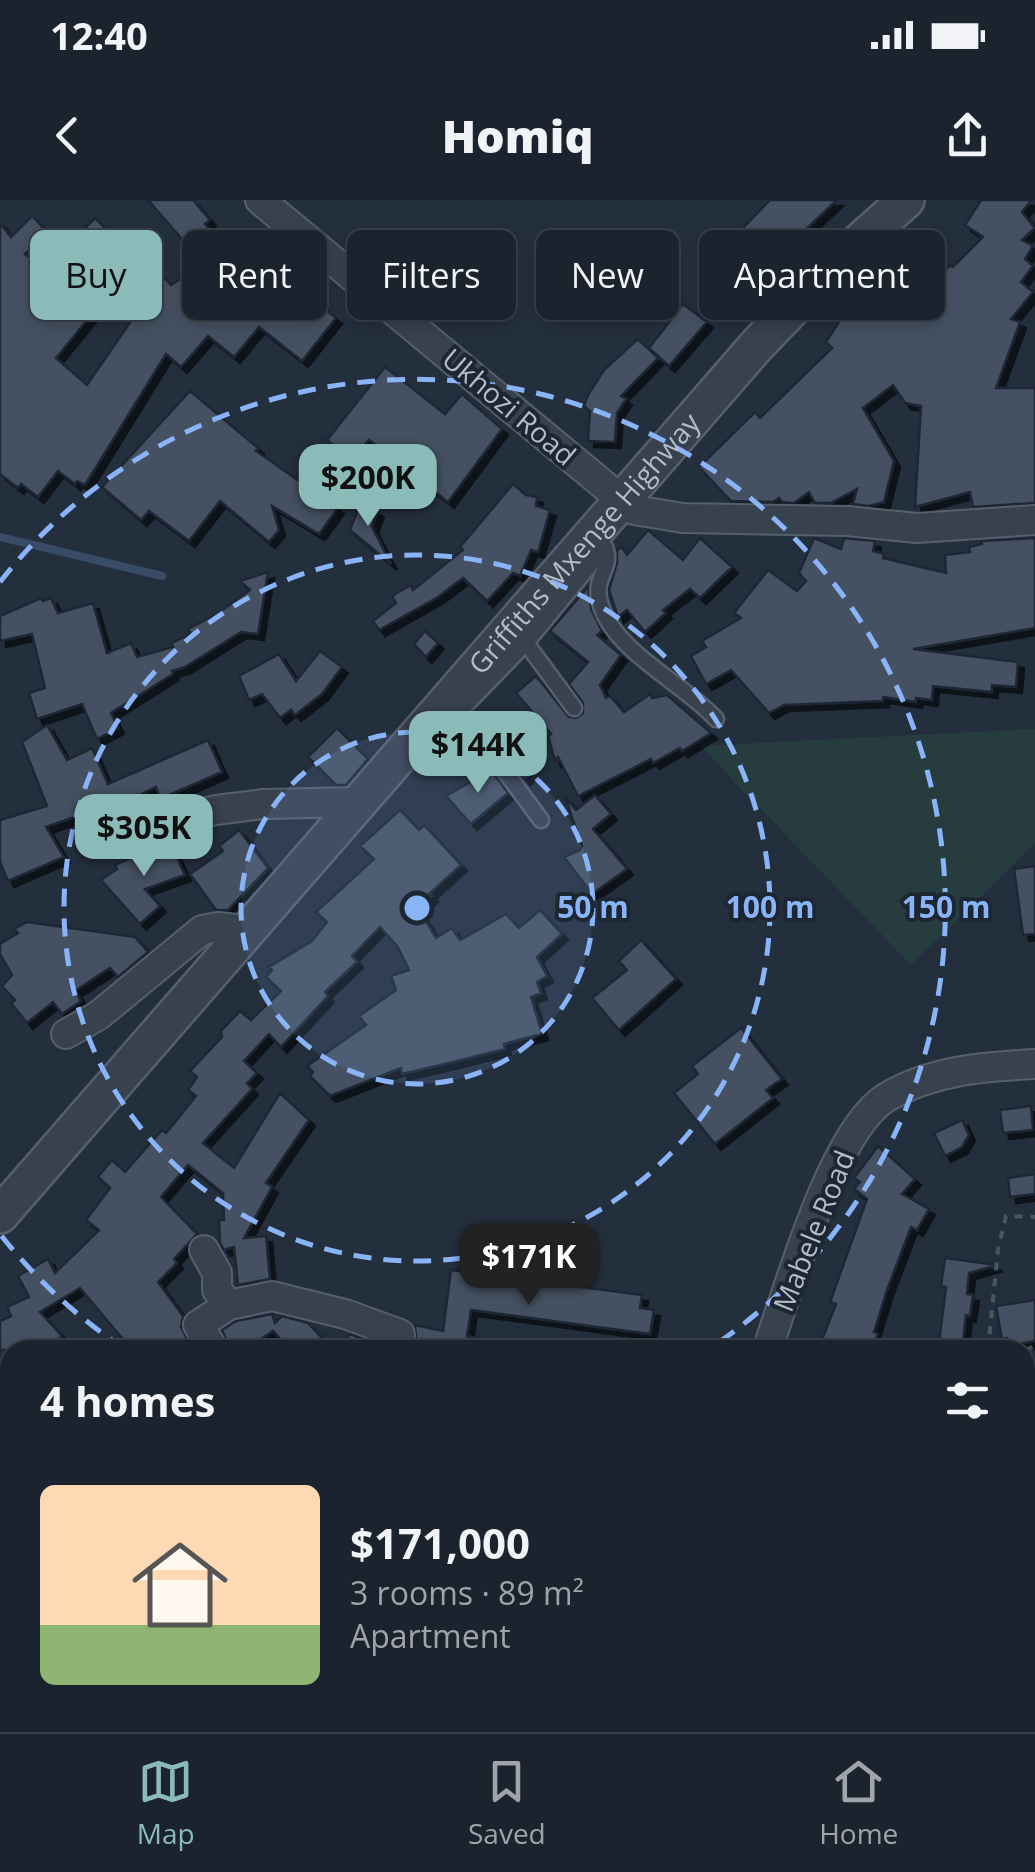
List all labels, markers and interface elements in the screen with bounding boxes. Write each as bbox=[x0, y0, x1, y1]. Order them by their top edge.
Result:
text: 12:40 bbox=[50, 9, 148, 61]
text: Homiq bbox=[442, 105, 593, 166]
icon: back bbox=[40, 108, 95, 163]
icon: share bbox=[940, 108, 995, 163]
chip: Buy bbox=[30, 230, 162, 320]
chip: Rent bbox=[182, 230, 327, 320]
chip: Filters bbox=[347, 230, 516, 320]
chip: New bbox=[536, 230, 679, 320]
chip: Apartment bbox=[699, 230, 945, 320]
street label: Ukhozi Road bbox=[435, 339, 584, 473]
street label: Griffiths Mxenge Highway bbox=[459, 403, 708, 682]
pin: $200K bbox=[298, 444, 438, 529]
text: $200K bbox=[321, 455, 415, 498]
pin: $144K bbox=[408, 711, 548, 796]
text: $144K bbox=[431, 722, 525, 765]
pin: $305K bbox=[74, 794, 214, 879]
text: $305K bbox=[97, 805, 191, 848]
text: 50 m bbox=[557, 886, 629, 927]
text: 100 m bbox=[726, 886, 814, 927]
text: 150 m bbox=[902, 886, 990, 927]
centre of rings bbox=[399, 890, 435, 926]
street label: Mabele Road bbox=[764, 1144, 863, 1317]
pin: $171K bbox=[459, 1223, 599, 1308]
text: $171K bbox=[482, 1234, 576, 1277]
text: 4 homes bbox=[40, 1372, 215, 1429]
icon: filters bbox=[940, 1373, 995, 1428]
text: $171,000 bbox=[350, 1514, 530, 1571]
icon: home bbox=[120, 1525, 240, 1645]
text: 3 rooms · 89 m² bbox=[350, 1571, 584, 1614]
text: Apartment bbox=[350, 1614, 511, 1657]
tab: Map bbox=[137, 1754, 195, 1852]
tab: Saved bbox=[468, 1754, 546, 1852]
tab: Home bbox=[819, 1754, 898, 1852]

